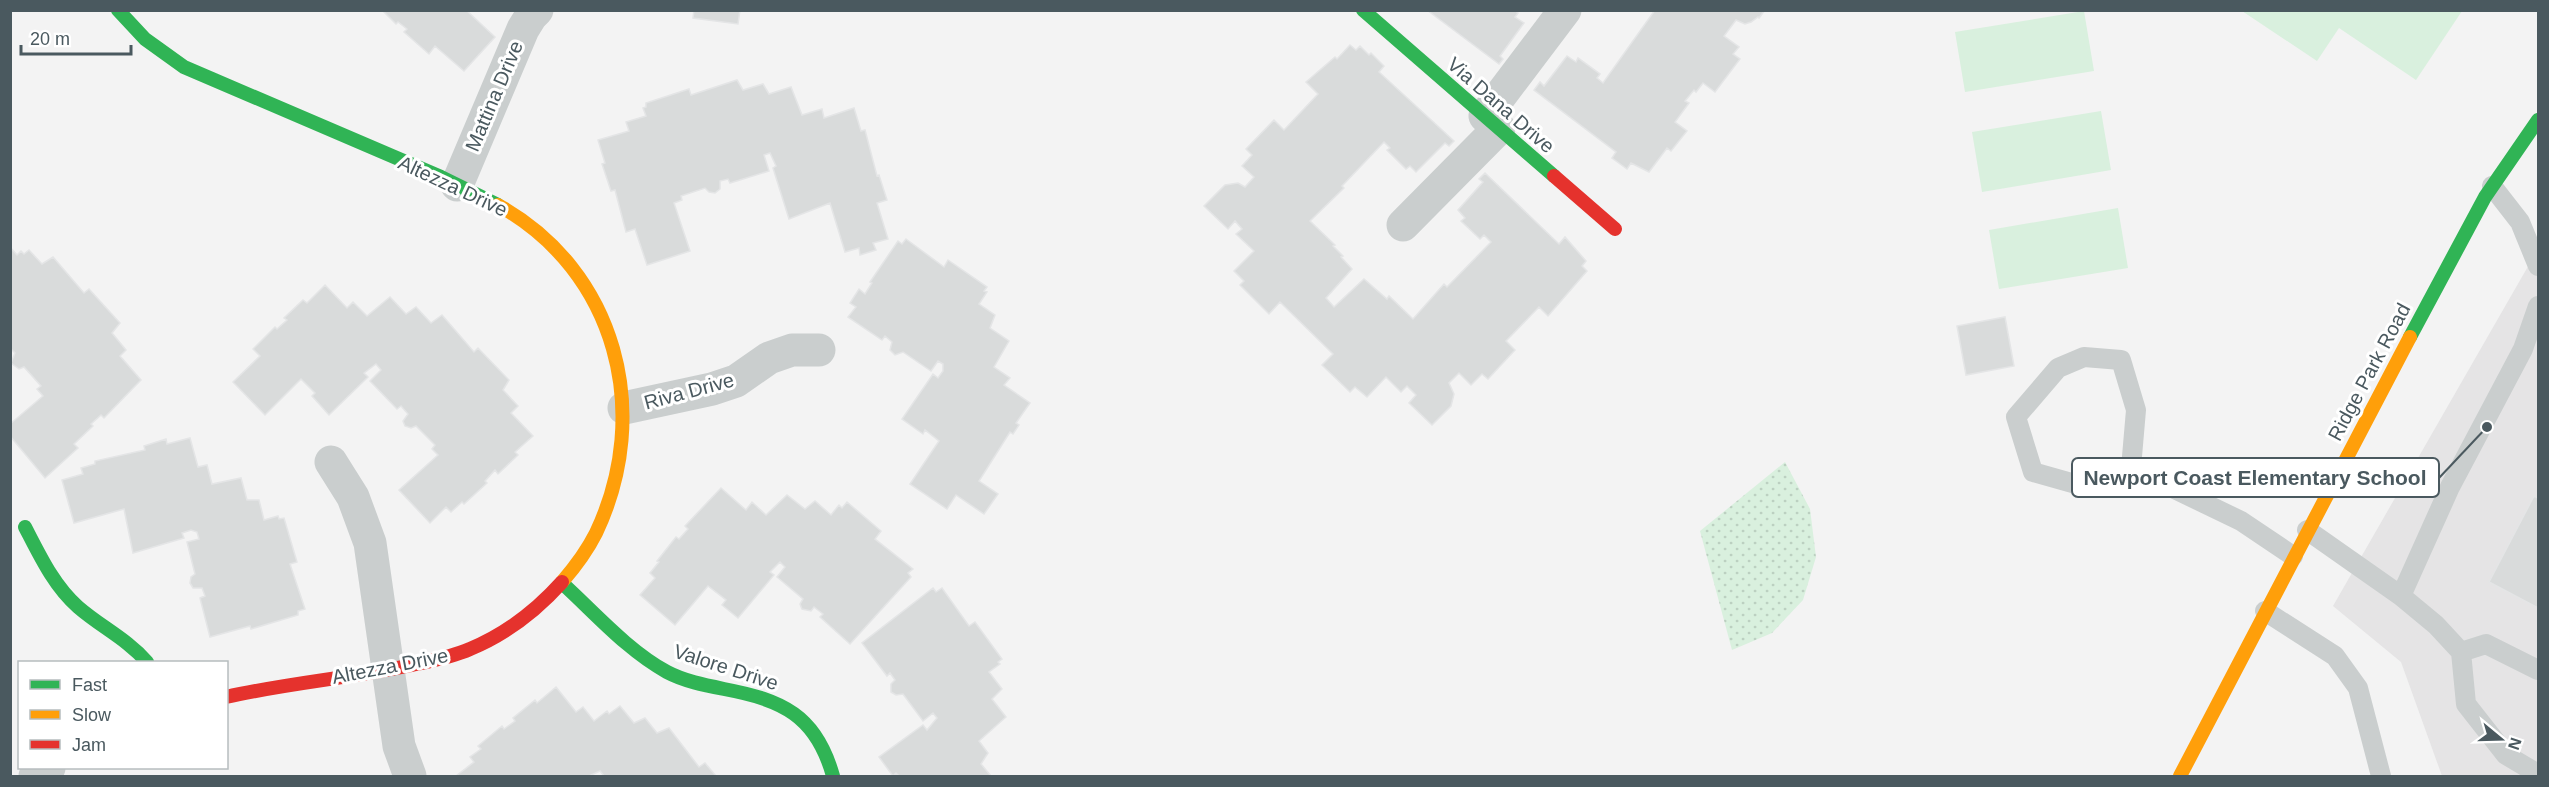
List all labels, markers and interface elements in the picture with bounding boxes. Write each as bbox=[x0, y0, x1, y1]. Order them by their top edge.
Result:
scale bar bbox=[21, 18, 130, 56]
text: 20 m bbox=[30, 29, 70, 49]
street label: Mattina Drive bbox=[461, 37, 527, 155]
street label: Via Dana Drive bbox=[1443, 53, 1559, 157]
street label: Altezza Drive bbox=[395, 151, 511, 221]
street label: Ridge Park Road bbox=[2324, 300, 2414, 444]
street label: Riva Drive bbox=[642, 368, 736, 414]
callout: Newport Coast Elementary School bbox=[2072, 458, 2439, 497]
text: Newport Coast Elementary School bbox=[2083, 466, 2427, 489]
street label: Valore Drive bbox=[671, 640, 781, 694]
street label: Altezza Drive bbox=[330, 644, 450, 688]
legend bbox=[18, 661, 228, 769]
text: Fast bbox=[72, 675, 107, 695]
text: Slow bbox=[72, 705, 112, 725]
north arrow bbox=[2471, 709, 2531, 769]
text: Jam bbox=[72, 735, 106, 755]
text: N bbox=[2505, 735, 2525, 752]

